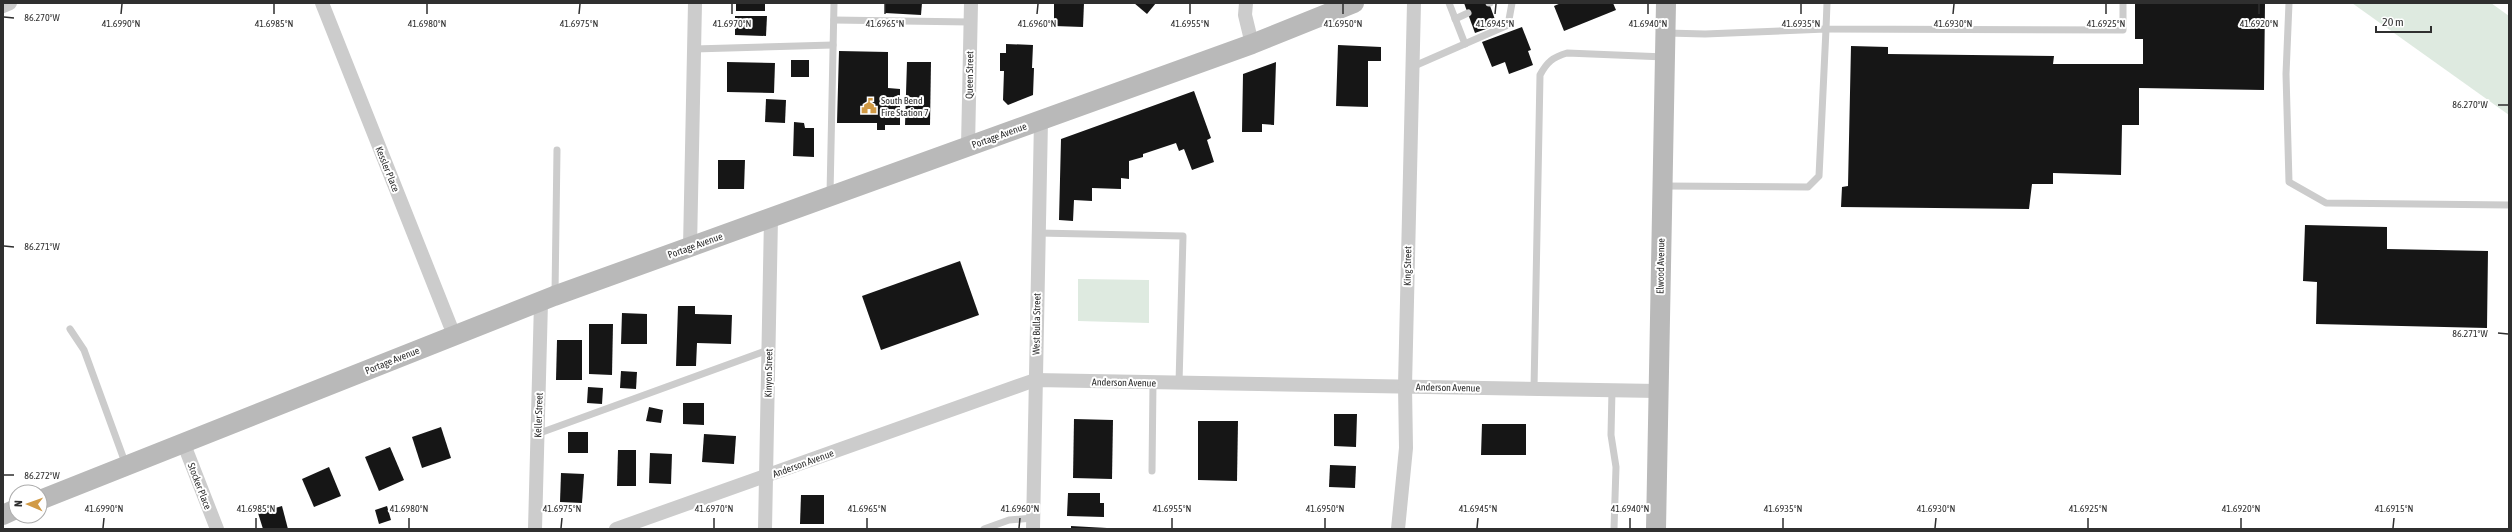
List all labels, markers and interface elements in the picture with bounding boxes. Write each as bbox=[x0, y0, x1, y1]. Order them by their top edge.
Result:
scale bar bbox=[2376, 8, 2431, 34]
text: 86.270°W bbox=[24, 12, 60, 23]
text: 20 m bbox=[2382, 15, 2404, 29]
text: 41.6990°N bbox=[102, 18, 140, 29]
text: 41.6985°N bbox=[255, 18, 293, 29]
text: 41.6980°N bbox=[408, 18, 446, 29]
text: 41.6975°N bbox=[560, 18, 598, 29]
text: 41.6970°N bbox=[713, 18, 751, 29]
text: 41.6965°N bbox=[866, 18, 904, 29]
text: 41.6960°N bbox=[1018, 18, 1056, 29]
text: 41.6955°N bbox=[1171, 18, 1209, 29]
text: 41.6950°N bbox=[1324, 18, 1362, 29]
text: 41.6945°N bbox=[1476, 18, 1514, 29]
text: 41.6940°N bbox=[1629, 18, 1667, 29]
text: 41.6935°N bbox=[1782, 18, 1820, 29]
text: 41.6930°N bbox=[1934, 18, 1972, 29]
text: 41.6925°N bbox=[2087, 18, 2125, 29]
text: 41.6920°N bbox=[2240, 18, 2278, 29]
street label: Queen Street bbox=[964, 51, 975, 99]
place label: South Bend Fire Station 7 bbox=[881, 95, 929, 118]
public building icon: South Bend Fire Station 7 bbox=[860, 97, 878, 115]
text: 86.270°W bbox=[2452, 99, 2488, 110]
street label: Portage Avenue bbox=[970, 120, 1029, 150]
street label: Kessler Place bbox=[373, 145, 402, 194]
street label: Portage Avenue bbox=[666, 230, 725, 260]
street label: Elwood Avenue bbox=[1655, 238, 1666, 294]
text: 86.271°W bbox=[24, 241, 60, 252]
street label: King Street bbox=[1402, 246, 1413, 286]
street label: West Bulla Street bbox=[1030, 293, 1043, 355]
text: 86.271°W bbox=[2452, 328, 2488, 339]
street label: Portage Avenue bbox=[363, 344, 421, 376]
street label: Kinyon Street bbox=[763, 348, 774, 398]
street label: Anderson Avenue bbox=[1092, 376, 1157, 389]
street label: Anderson Avenue bbox=[1416, 381, 1481, 394]
street label: Keller Street bbox=[532, 392, 545, 438]
street label: Anderson Avenue bbox=[771, 447, 836, 480]
street label: Stocker Place bbox=[186, 461, 214, 511]
text: 86.272°W bbox=[24, 470, 60, 481]
north arrow bbox=[8, 484, 48, 524]
text: N bbox=[12, 500, 24, 507]
text: 41.6990°N bbox=[85, 503, 123, 514]
text: 41.6985°N bbox=[237, 503, 275, 514]
text: 41.6980°N bbox=[390, 503, 428, 514]
text: 41.6975°N bbox=[543, 503, 581, 514]
text: 41.6970°N bbox=[695, 503, 733, 514]
text: 41.6965°N bbox=[848, 503, 886, 514]
text: 41.6960°N bbox=[1001, 503, 1039, 514]
text: 41.6955°N bbox=[1153, 503, 1191, 514]
text: 41.6950°N bbox=[1306, 503, 1344, 514]
text: 41.6945°N bbox=[1459, 503, 1497, 514]
text: 41.6940°N bbox=[1611, 503, 1649, 514]
text: 41.6935°N bbox=[1764, 503, 1802, 514]
text: 41.6930°N bbox=[1917, 503, 1955, 514]
text: 41.6925°N bbox=[2069, 503, 2107, 514]
text: 41.6920°N bbox=[2222, 503, 2260, 514]
text: 41.6915°N bbox=[2375, 503, 2413, 514]

